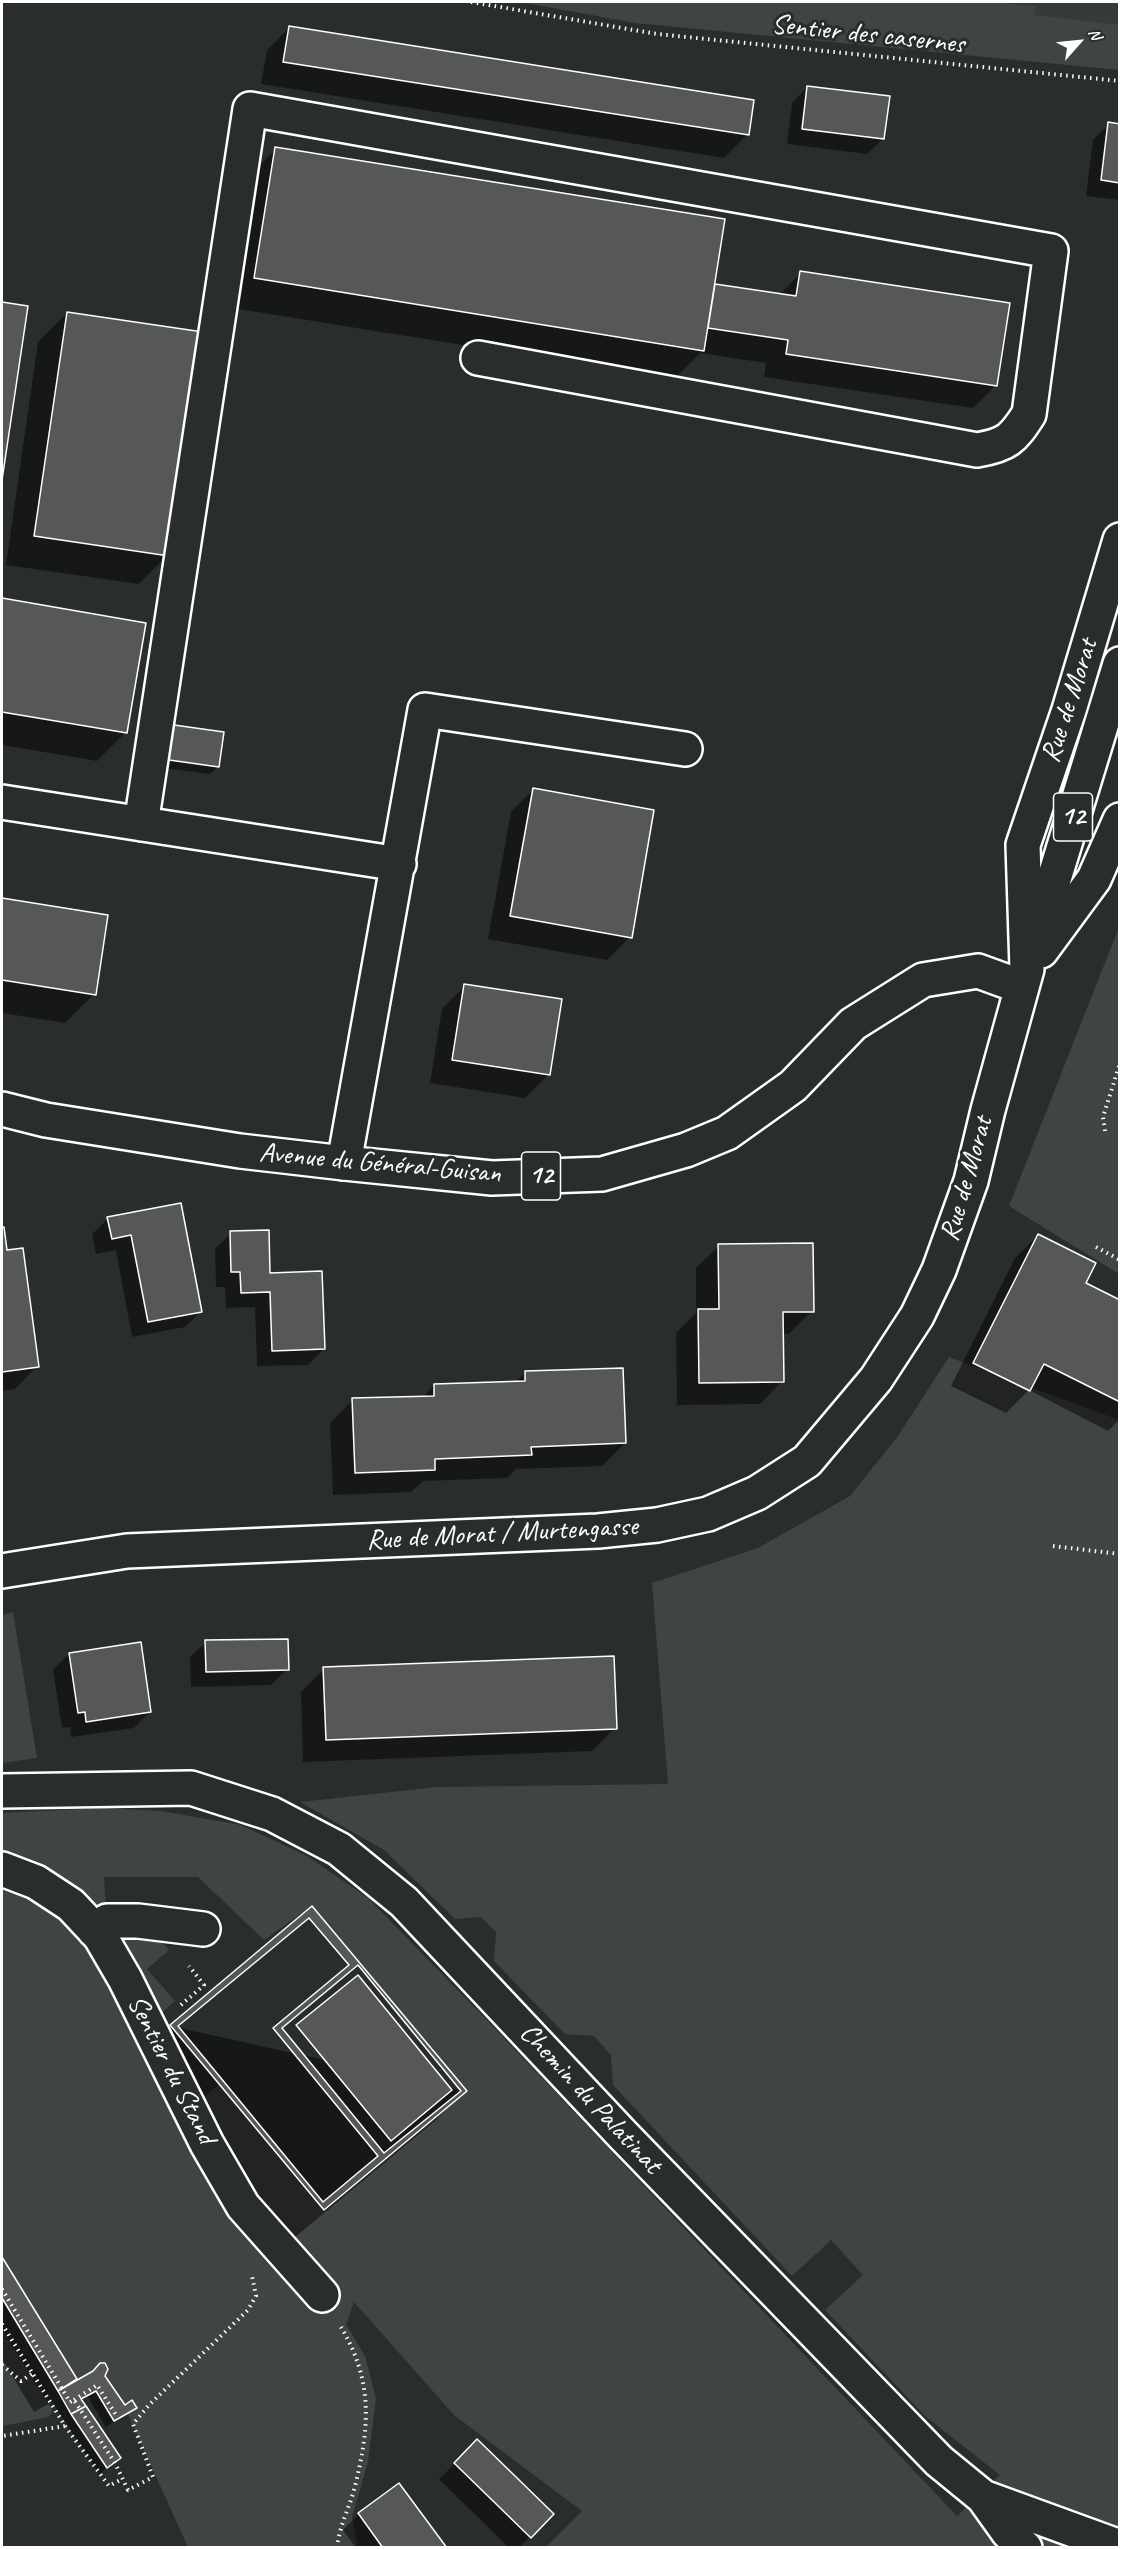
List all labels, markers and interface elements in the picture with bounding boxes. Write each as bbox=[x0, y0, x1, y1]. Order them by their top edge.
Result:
street label: Sentier des casernes bbox=[770, 8, 966, 62]
north arrow bbox=[1049, 12, 1109, 72]
text: N bbox=[1084, 25, 1106, 43]
street label: Rue de Morat bbox=[1034, 635, 1106, 767]
road number: 12 bbox=[1054, 793, 1092, 841]
street label: Rue de Morat bbox=[933, 1113, 1001, 1245]
street label: Avenue du Général-Guisan bbox=[258, 1137, 502, 1191]
road number: 12 bbox=[522, 1152, 560, 1200]
street label: Rue de Morat / Murtengasse bbox=[365, 1510, 639, 1558]
street label: Sentier du Stand bbox=[119, 1990, 223, 2150]
street label: Chemin du Palatinat bbox=[512, 2017, 668, 2181]

